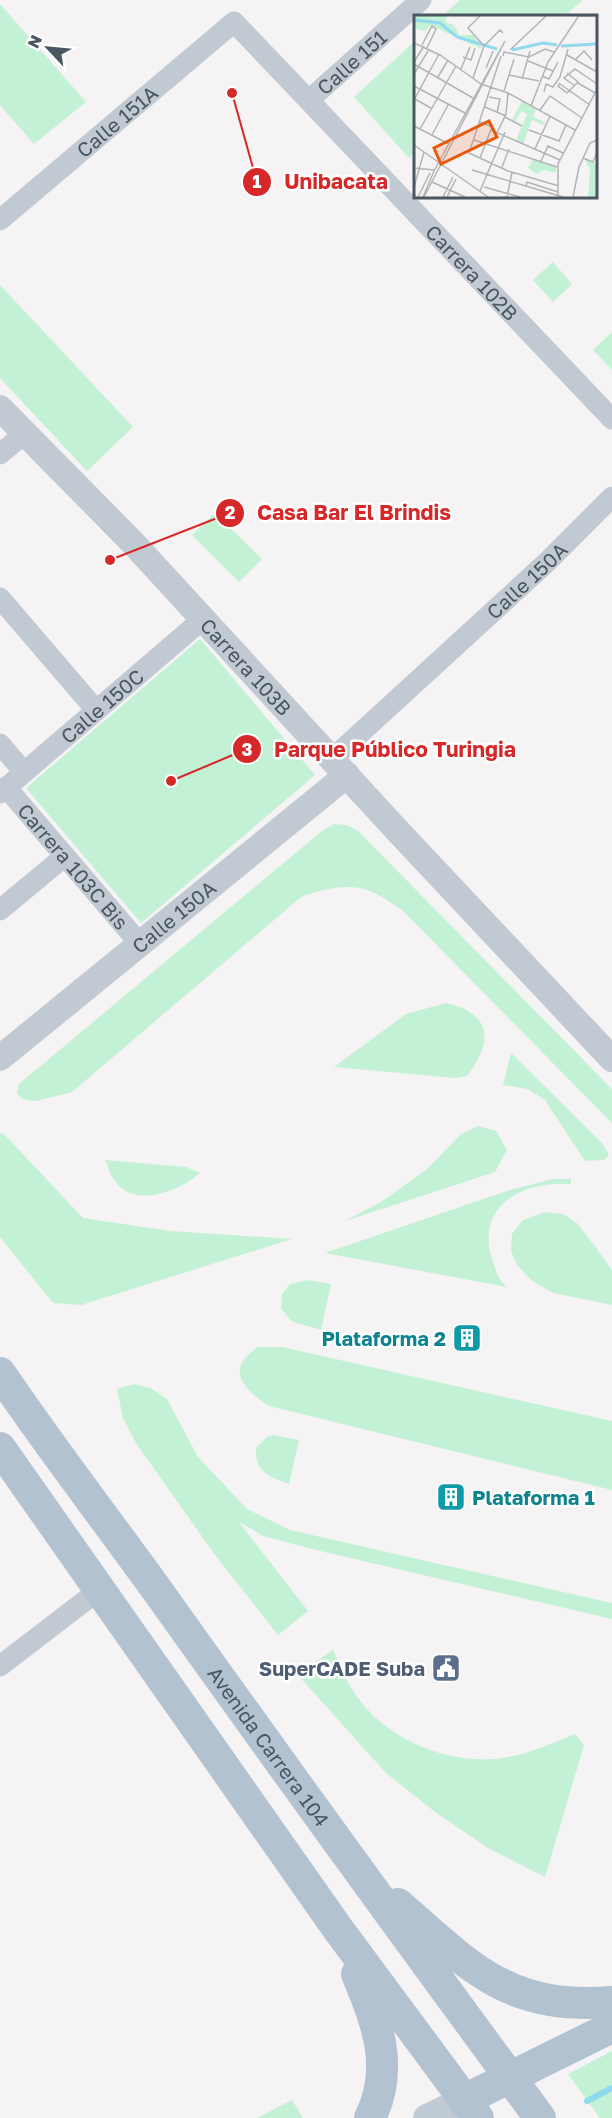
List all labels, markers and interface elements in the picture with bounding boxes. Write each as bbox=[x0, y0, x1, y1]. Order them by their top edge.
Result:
inset map bbox=[414, 15, 597, 198]
north arrow bbox=[18, 18, 78, 78]
street label: Calle 151 bbox=[312, 25, 391, 99]
text: N bbox=[23, 32, 46, 51]
street label: Calle 151A bbox=[71, 80, 162, 162]
callout: Unibacata bbox=[242, 162, 400, 201]
text: Unibacata bbox=[284, 168, 388, 194]
text: 1 bbox=[252, 170, 262, 192]
street label: Carrera 102B bbox=[421, 219, 523, 325]
callout: Casa Bar El Brindis bbox=[215, 493, 463, 532]
text: Casa Bar El Brindis bbox=[257, 499, 451, 525]
text: 2 bbox=[225, 501, 236, 523]
street label: Calle 150A bbox=[481, 537, 572, 624]
street label: Carrera 103B bbox=[196, 613, 297, 720]
street label: Calle 150C bbox=[55, 664, 148, 748]
callout: Parque Público Turingia bbox=[232, 730, 528, 769]
text: Parque Público Turingia bbox=[274, 736, 516, 762]
text: 3 bbox=[242, 738, 253, 760]
street label: Carrera 103C Bis bbox=[13, 798, 134, 934]
street label: Calle 150A bbox=[127, 875, 220, 958]
building icon: Plataforma 2 bbox=[451, 1322, 483, 1354]
place label: Plataforma 2 bbox=[321, 1326, 446, 1350]
building icon: Plataforma 1 bbox=[435, 1481, 467, 1513]
place label: Plataforma 1 bbox=[472, 1485, 595, 1509]
public building icon: SuperCADE Suba bbox=[430, 1652, 462, 1684]
place label: SuperCADE Suba bbox=[259, 1656, 425, 1680]
street label: Avenida Carrera 104 bbox=[203, 1662, 335, 1831]

